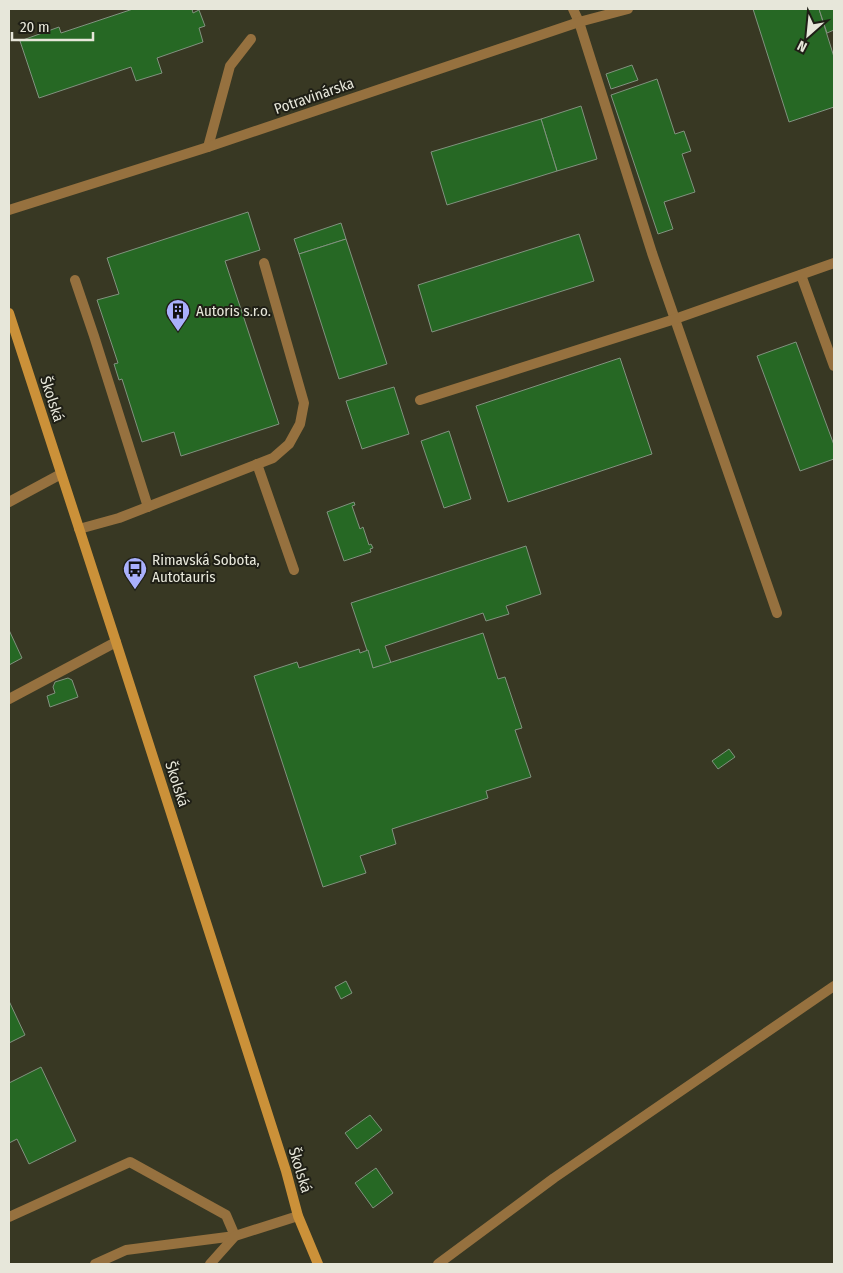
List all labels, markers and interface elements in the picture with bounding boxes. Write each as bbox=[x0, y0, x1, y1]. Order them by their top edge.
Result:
scale bar bbox=[12, 10, 94, 42]
north arrow bbox=[783, 10, 833, 60]
text: 20 m bbox=[20, 18, 50, 36]
text: N bbox=[795, 37, 810, 56]
street label: Potravinárska bbox=[272, 74, 356, 118]
building icon: Autoris s.r.o. bbox=[165, 298, 191, 332]
place label: Autoris s.r.o. bbox=[196, 302, 271, 320]
street label: Školská bbox=[36, 374, 68, 424]
place label: Rimavská Sobota, Autotauris bbox=[152, 551, 260, 586]
bus stop icon: Rimavská Sobota, Autotauris bbox=[122, 556, 148, 590]
street label: Školská bbox=[161, 759, 193, 809]
street label: Školská bbox=[285, 1145, 315, 1195]

